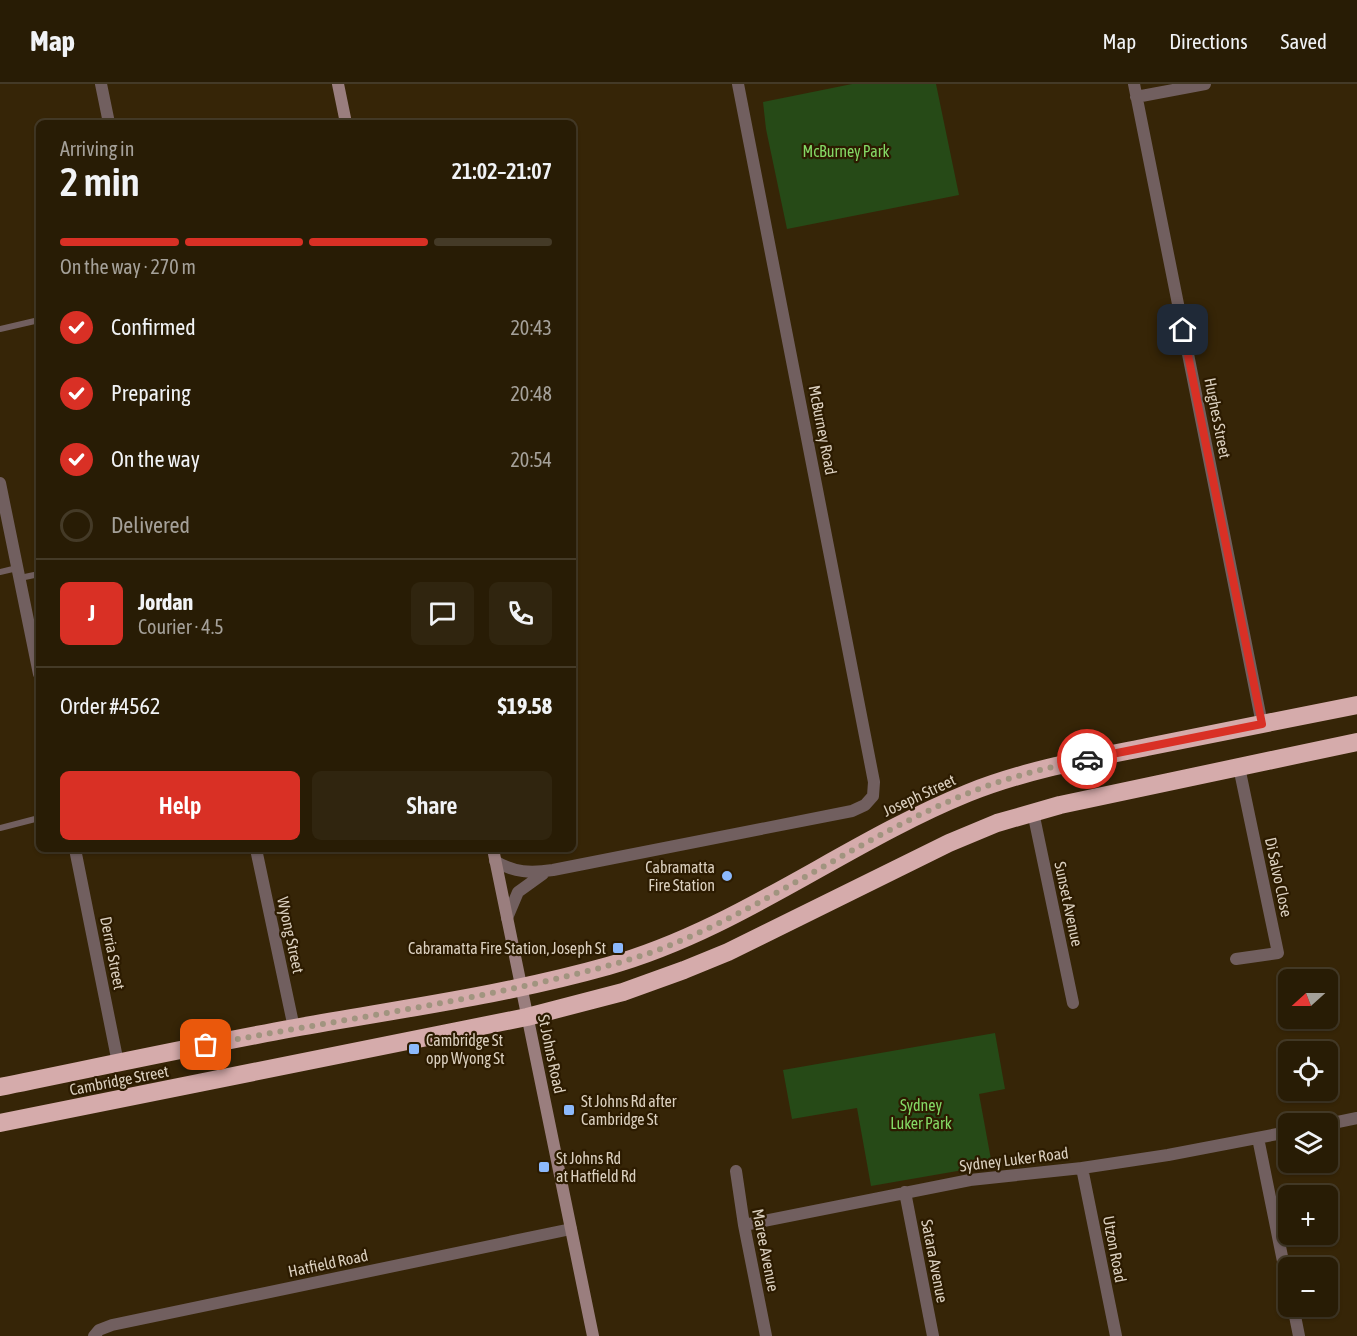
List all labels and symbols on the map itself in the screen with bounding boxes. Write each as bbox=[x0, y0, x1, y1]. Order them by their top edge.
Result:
park label: McBurney Park bbox=[802, 142, 890, 161]
pin bbox=[1157, 304, 1208, 355]
street label: Hughes Street bbox=[1200, 376, 1235, 460]
street label: McBurney Road bbox=[805, 384, 841, 477]
courier bbox=[1057, 729, 1117, 789]
street label: Joseph Street bbox=[880, 770, 959, 821]
street label: Di Salvo Close bbox=[1262, 836, 1296, 918]
place label: Cabramatta Fire Station bbox=[645, 858, 715, 894]
street label: Sunset Avenue bbox=[1051, 860, 1087, 948]
marker: Cabramatta Fire Station bbox=[720, 869, 734, 883]
street label: Wyong Street bbox=[273, 895, 308, 975]
street label: Derria Street bbox=[97, 915, 129, 991]
place label: Cabramatta Fire Station, Joseph St bbox=[408, 939, 606, 958]
marker: Cabramatta Fire Station, Joseph St bbox=[611, 941, 625, 955]
north arrow bbox=[1278, 969, 1338, 1029]
street label: St Johns Road bbox=[535, 1013, 569, 1095]
pin bbox=[180, 1019, 231, 1070]
place label: Cambridge St opp Wyong St bbox=[426, 1031, 505, 1068]
marker: Cambridge St opp Wyong St bbox=[407, 1042, 421, 1056]
street label: Cambridge Street bbox=[68, 1061, 171, 1099]
place label: St Johns Rd after Cambridge St bbox=[581, 1092, 677, 1129]
park label: Sydney Luker Park bbox=[890, 1096, 952, 1132]
marker: St Johns Rd after Cambridge St bbox=[562, 1103, 576, 1117]
street label: Sydney Luker Road bbox=[959, 1143, 1070, 1176]
place label: St Johns Rd at Hatfield Rd bbox=[556, 1149, 636, 1185]
marker: St Johns Rd at Hatfield Rd bbox=[537, 1160, 551, 1174]
street label: Maree Avenue bbox=[749, 1207, 783, 1293]
street label: Utzon Road bbox=[1100, 1214, 1130, 1284]
street label: Satara Avenue bbox=[918, 1218, 952, 1304]
street label: Hatfield Road bbox=[286, 1246, 370, 1280]

